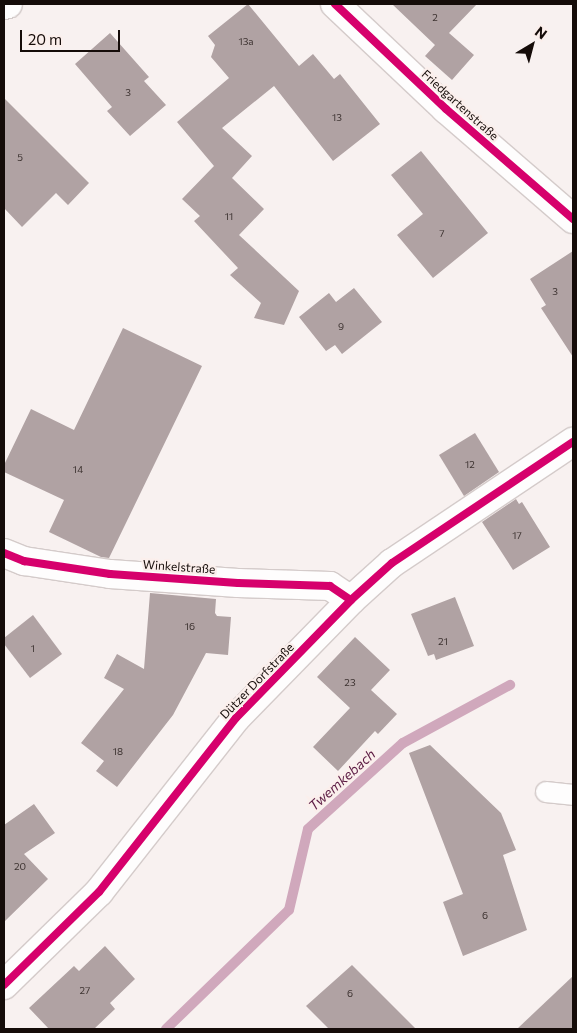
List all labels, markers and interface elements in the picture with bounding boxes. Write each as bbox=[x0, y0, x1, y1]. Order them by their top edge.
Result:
house number: 2 bbox=[432, 12, 438, 24]
scale bar bbox=[22, 20, 122, 52]
north arrow bbox=[507, 20, 557, 70]
text: N bbox=[532, 23, 551, 43]
text: 20 m bbox=[28, 30, 62, 48]
house number: 13a bbox=[238, 36, 254, 48]
street label: Friedgartenstraße bbox=[419, 67, 501, 143]
house number: 3 bbox=[125, 87, 131, 99]
house number: 13 bbox=[332, 112, 342, 124]
house number: 5 bbox=[17, 152, 23, 164]
house number: 11 bbox=[225, 211, 233, 223]
house number: 7 bbox=[439, 228, 445, 240]
house number: 3 bbox=[552, 286, 558, 298]
house number: 9 bbox=[338, 321, 344, 333]
house number: 12 bbox=[465, 459, 475, 471]
house number: 14 bbox=[73, 464, 83, 476]
house number: 17 bbox=[512, 530, 522, 542]
street label: Winkelstraße bbox=[142, 557, 216, 577]
house number: 16 bbox=[185, 621, 195, 633]
house number: 21 bbox=[438, 636, 448, 648]
street label: Dützer Dorfstraße bbox=[217, 640, 297, 722]
house number: 1 bbox=[31, 643, 35, 655]
house number: 23 bbox=[344, 677, 356, 689]
house number: 18 bbox=[113, 746, 123, 758]
water label: Twemkebach bbox=[305, 746, 379, 814]
house number: 20 bbox=[14, 861, 26, 873]
house number: 6 bbox=[482, 910, 488, 922]
house number: 27 bbox=[80, 985, 90, 997]
house number: 6 bbox=[347, 988, 353, 1000]

